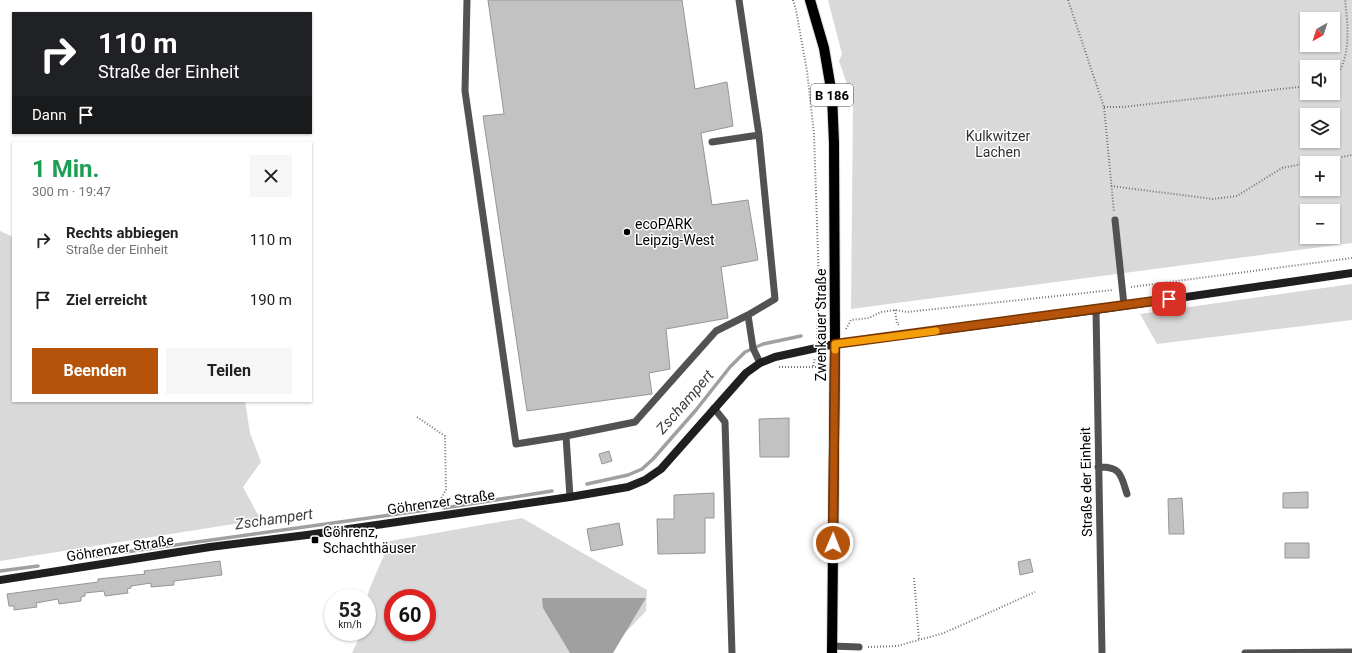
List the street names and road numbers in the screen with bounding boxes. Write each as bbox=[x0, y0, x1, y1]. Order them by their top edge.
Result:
road number: B 186 bbox=[811, 84, 853, 106]
street label: Zwenkauer Straße bbox=[813, 269, 829, 381]
street label: Straße der Einheit bbox=[1077, 426, 1095, 537]
street label: Göhrenzer Straße bbox=[386, 487, 496, 517]
street label: Göhrenzer Straße bbox=[65, 532, 175, 564]

